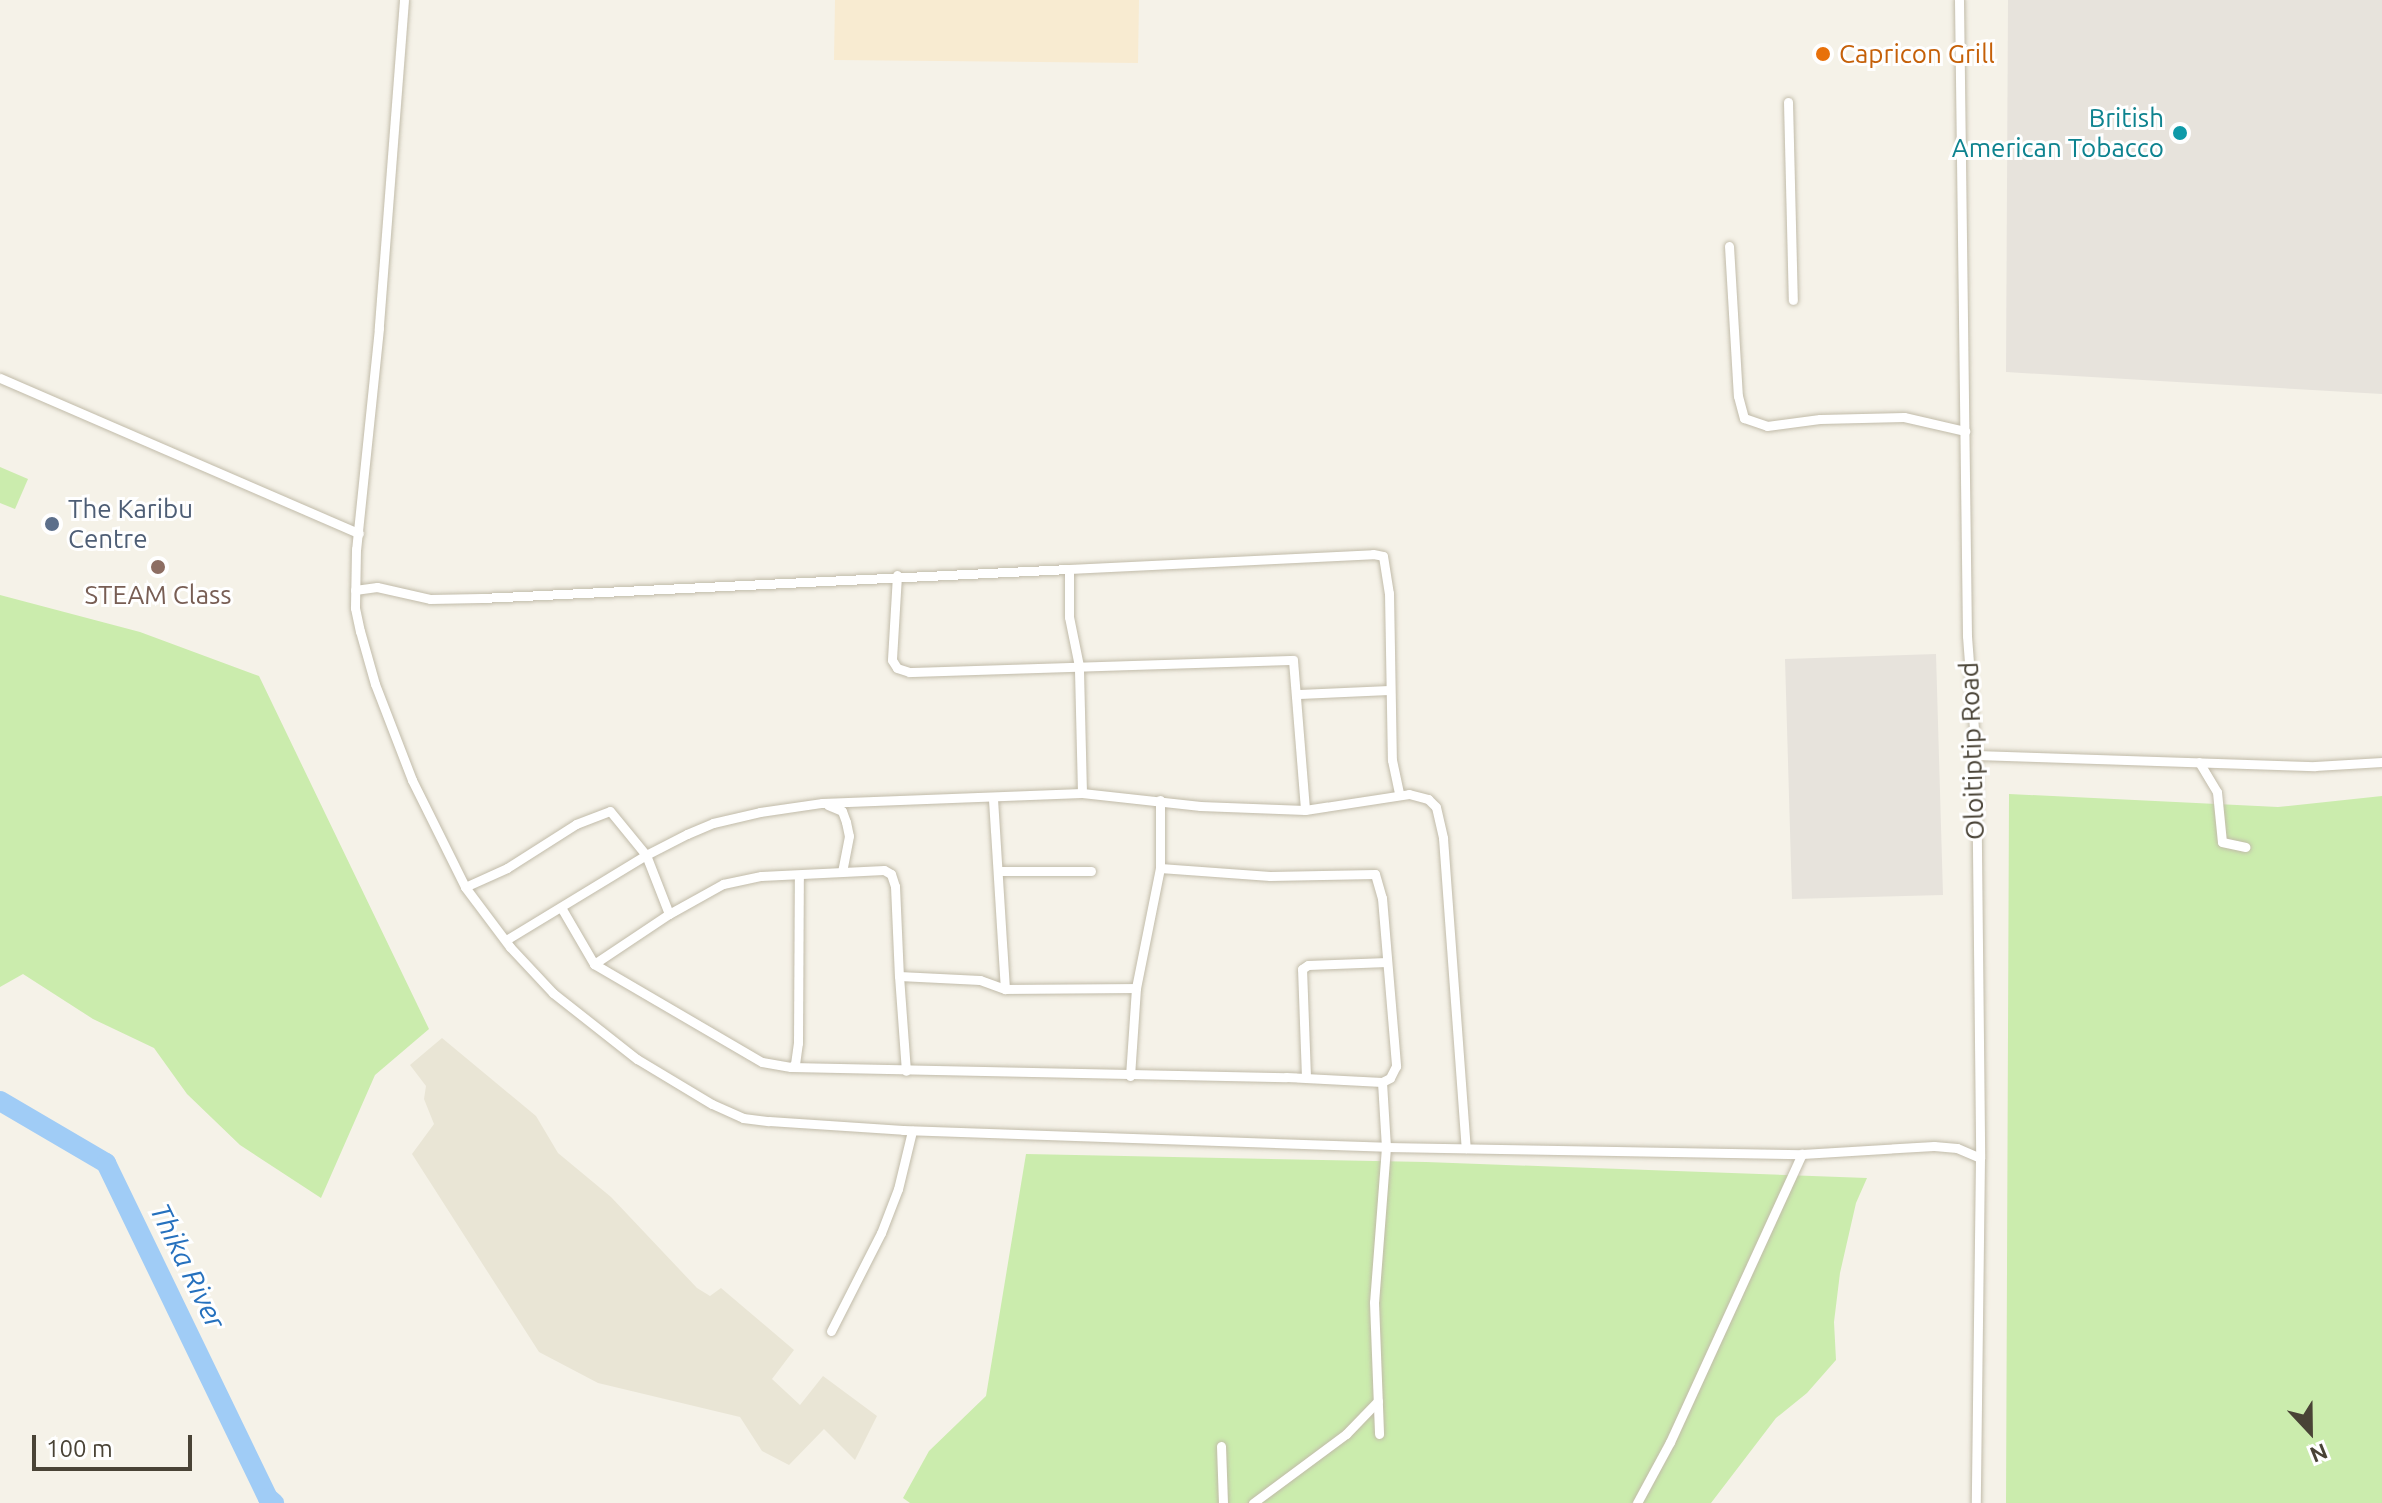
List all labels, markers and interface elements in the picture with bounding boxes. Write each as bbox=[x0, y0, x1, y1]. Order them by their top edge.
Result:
place label: Capricon Grill bbox=[1839, 38, 1995, 70]
marker: Capricon Grill bbox=[1814, 45, 1832, 63]
place label: British American Tobacco bbox=[1952, 102, 2164, 164]
marker: British American Tobacco bbox=[2171, 124, 2189, 142]
place label: The Karibu Centre bbox=[68, 493, 193, 554]
marker: The Karibu Centre bbox=[43, 515, 61, 533]
marker: STEAM Class bbox=[149, 558, 167, 576]
place label: STEAM Class bbox=[84, 579, 232, 611]
street label: Oloitiptip Road bbox=[1953, 662, 1991, 840]
water label: Thika River bbox=[143, 1198, 233, 1334]
north arrow bbox=[2270, 1391, 2350, 1471]
scale bar bbox=[36, 1419, 196, 1469]
text: 100 m bbox=[46, 1435, 113, 1462]
text: N bbox=[2307, 1439, 2331, 1468]

